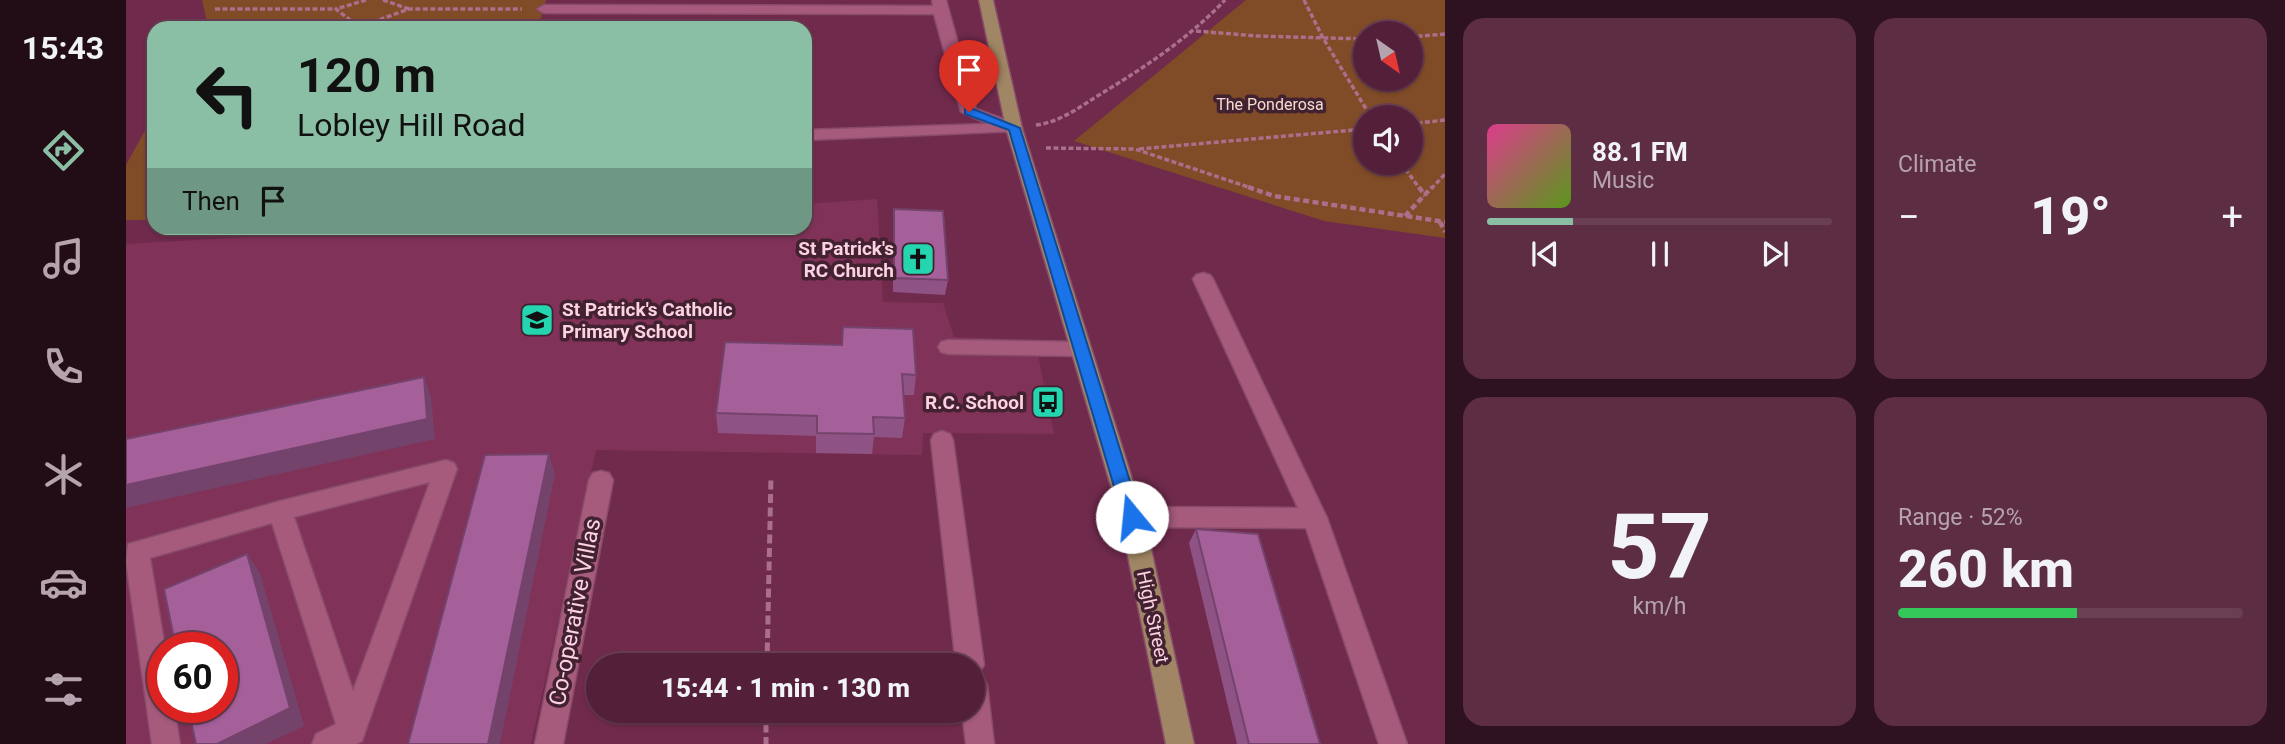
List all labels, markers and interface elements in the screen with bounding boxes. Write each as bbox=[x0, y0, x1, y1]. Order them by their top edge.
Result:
north arrow bbox=[1353, 21, 1423, 91]
map controls bbox=[1353, 21, 1423, 175]
text: 15:43 bbox=[22, 29, 104, 67]
pin bbox=[939, 40, 999, 112]
text: 120 m bbox=[297, 47, 436, 104]
icon: left bbox=[182, 49, 273, 140]
icon: arrive bbox=[950, 51, 988, 89]
park label: The Ponderosa bbox=[1216, 95, 1324, 114]
button: sound bbox=[1353, 105, 1423, 175]
text: Lobley Hill Road bbox=[297, 106, 526, 144]
icon: directions bbox=[39, 126, 88, 175]
text: 88.1 FM bbox=[1592, 137, 1688, 167]
text: Climate bbox=[1898, 151, 1977, 178]
text: Music bbox=[1592, 167, 1654, 194]
icon: arrive bbox=[254, 182, 292, 220]
text: Then bbox=[182, 186, 240, 216]
text: 19° bbox=[2030, 186, 2111, 247]
text: − bbox=[1898, 195, 1920, 239]
text: + bbox=[2221, 195, 2243, 239]
icon: music bbox=[39, 234, 88, 283]
icon: previous bbox=[1526, 235, 1564, 273]
icon: pause bbox=[1641, 235, 1679, 273]
icon: next bbox=[1756, 235, 1794, 273]
place label: St Patrick's RC Church bbox=[798, 237, 894, 282]
church icon: St Patrick's RC Church bbox=[899, 240, 937, 278]
place label: St Patrick's Catholic Primary School bbox=[562, 298, 733, 343]
school or university icon: St Patrick's Catholic Primary School bbox=[518, 301, 556, 339]
icon: phone bbox=[39, 342, 88, 391]
bus stop icon: R.C. School bbox=[1029, 383, 1067, 421]
place label: R.C. School bbox=[925, 391, 1024, 414]
icon: climate bbox=[39, 450, 88, 499]
position arrow bbox=[1095, 480, 1169, 554]
text: 57 bbox=[1607, 494, 1712, 600]
text: Range · 52% bbox=[1898, 504, 2023, 531]
street label: Co-operative Villas bbox=[544, 516, 606, 708]
text: 260 km bbox=[1898, 539, 2074, 600]
icon: car bbox=[39, 558, 88, 607]
street label: High Street bbox=[1132, 569, 1174, 665]
text: km/h bbox=[1633, 593, 1687, 620]
speed limit sign: 60 bbox=[147, 632, 238, 723]
icon: filters bbox=[39, 665, 88, 714]
text: 15:44 · 1 min · 130 m bbox=[661, 673, 910, 703]

